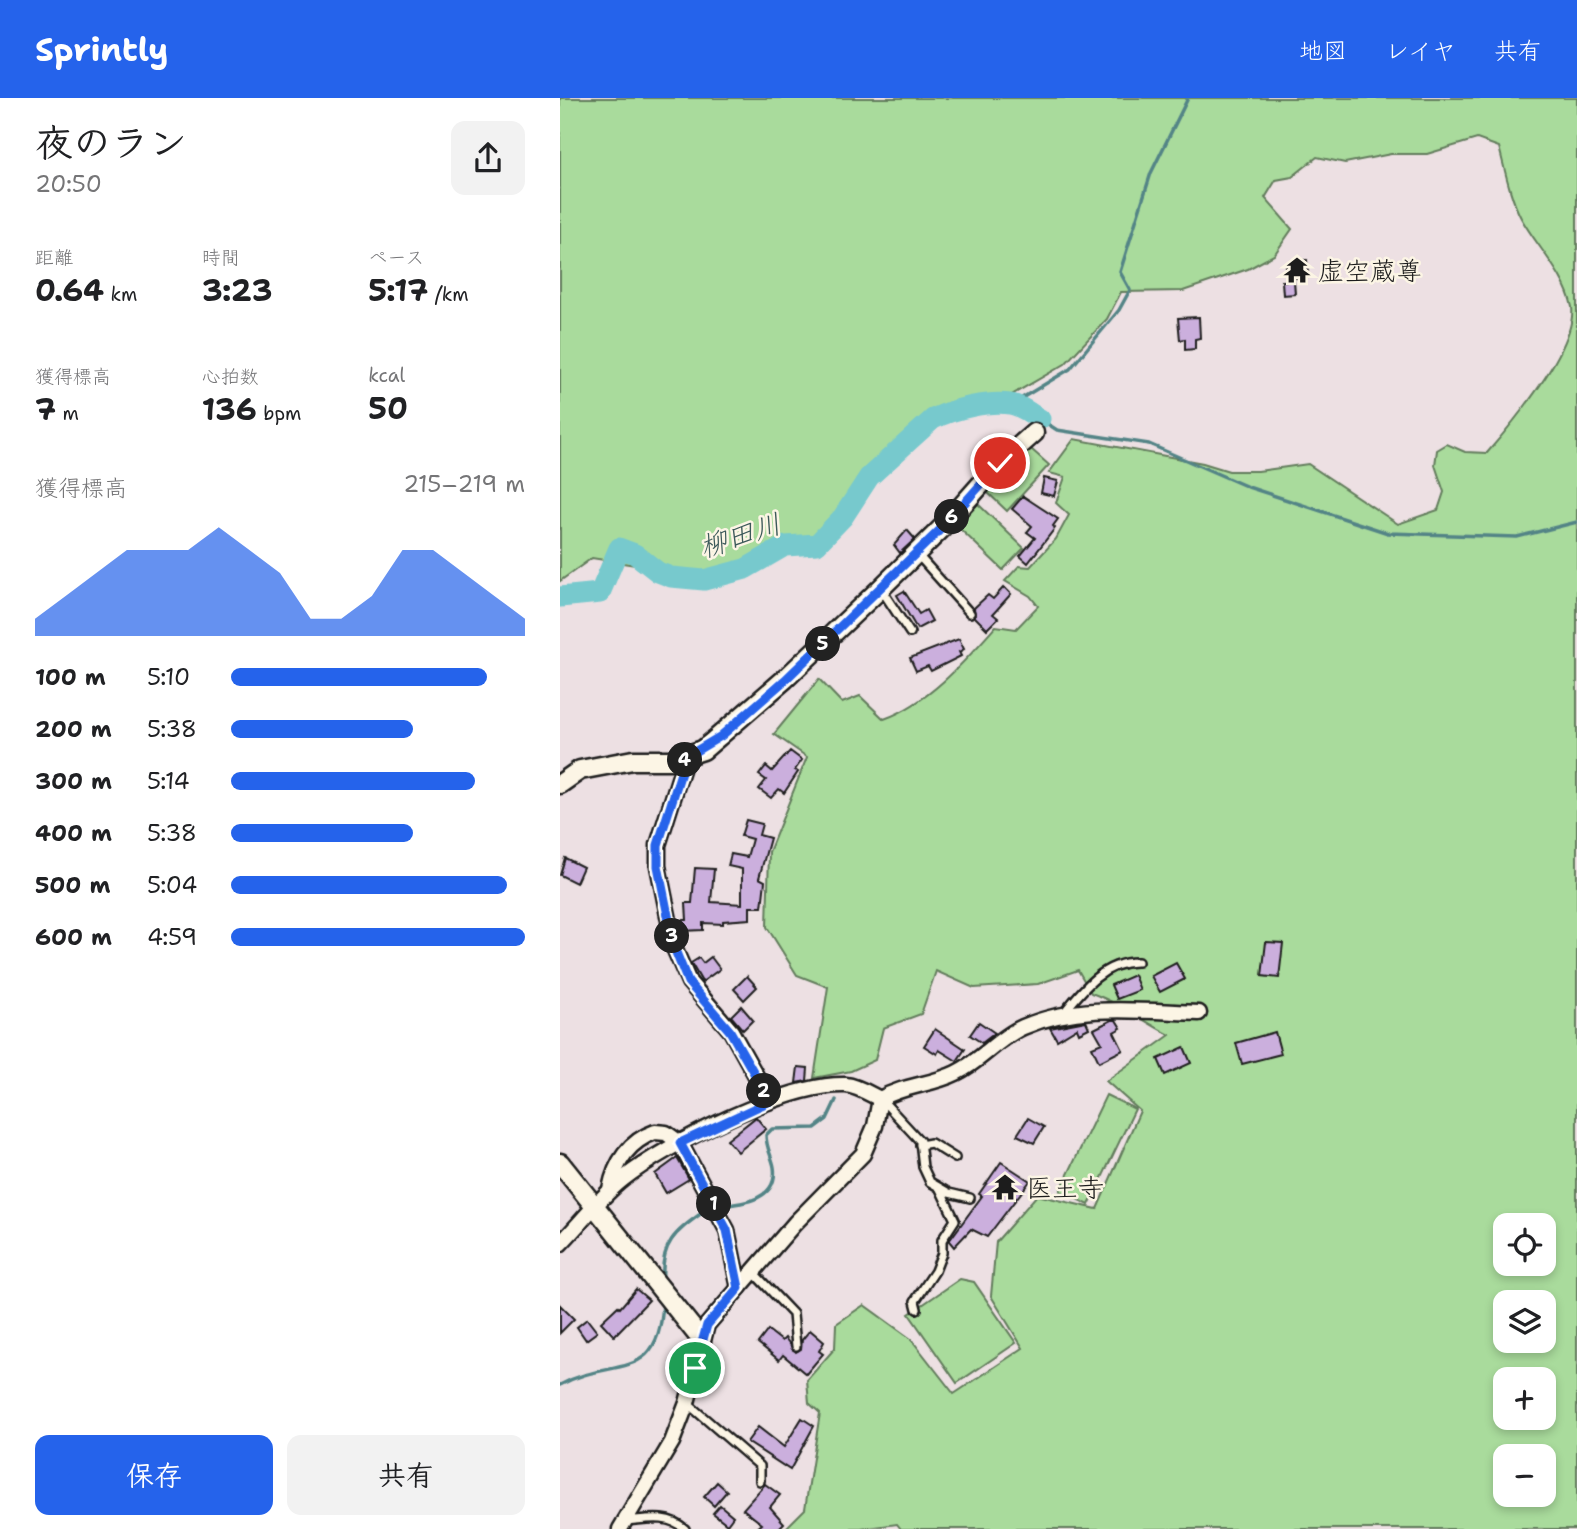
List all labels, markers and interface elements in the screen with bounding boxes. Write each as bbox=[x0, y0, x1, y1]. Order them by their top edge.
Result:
text: Sprintly bbox=[35, 27, 168, 72]
text: 地図 bbox=[1299, 35, 1347, 67]
text: レイヤ bbox=[1385, 35, 1456, 67]
text: 共有 bbox=[1494, 35, 1542, 67]
text: 夜のラン bbox=[35, 117, 187, 168]
button: share bbox=[451, 121, 525, 195]
text: 20:50 bbox=[35, 169, 102, 199]
text: 距離 bbox=[35, 245, 73, 270]
text: 時間 bbox=[202, 245, 240, 270]
text: ペース bbox=[368, 245, 424, 270]
place label: 虚空蔵尊 bbox=[1318, 253, 1422, 288]
temple icon: 虚空蔵尊 bbox=[1282, 255, 1312, 285]
text: 0.64 bbox=[35, 270, 104, 311]
text: 3:23 bbox=[202, 270, 272, 311]
text: 5:17 bbox=[368, 270, 428, 311]
text: km bbox=[104, 282, 137, 307]
text: /km bbox=[428, 282, 469, 307]
text: kcal bbox=[368, 363, 405, 388]
text: 獲得標高 bbox=[35, 364, 111, 389]
text: 心拍数 bbox=[202, 364, 259, 389]
text: 50 bbox=[368, 388, 408, 429]
text: 7 bbox=[35, 389, 56, 430]
text: 136 bbox=[202, 389, 257, 430]
text: m bbox=[56, 401, 79, 426]
text: bpm bbox=[257, 401, 301, 426]
pin bbox=[970, 433, 1030, 493]
icon: check bbox=[981, 444, 1019, 482]
text: 215–219 m bbox=[403, 469, 525, 499]
text: 獲得標高 bbox=[35, 473, 127, 503]
pin: 6 bbox=[934, 500, 970, 534]
water label: 柳田川 bbox=[694, 504, 786, 566]
text: 6 bbox=[945, 504, 958, 529]
pin: 5 bbox=[806, 626, 840, 662]
text: 5 bbox=[817, 631, 828, 656]
text: 100 m bbox=[35, 662, 106, 692]
text: 5:10 bbox=[147, 662, 190, 692]
text: 200 m bbox=[35, 714, 112, 744]
text: 5:38 bbox=[147, 714, 197, 744]
pin: 4 bbox=[668, 742, 702, 778]
text: 4 bbox=[678, 747, 691, 772]
text: 300 m bbox=[35, 766, 112, 796]
text: 5:14 bbox=[147, 766, 190, 796]
text: 400 m bbox=[35, 818, 112, 848]
text: 5:38 bbox=[147, 818, 197, 848]
text: 500 m bbox=[35, 870, 110, 900]
text: 5:04 bbox=[147, 870, 197, 900]
pin: 3 bbox=[654, 918, 690, 954]
text: 600 m bbox=[35, 922, 112, 952]
text: 4:59 bbox=[147, 922, 197, 952]
text: 3 bbox=[665, 923, 678, 948]
pin: 2 bbox=[746, 1074, 782, 1108]
text: 2 bbox=[757, 1078, 770, 1103]
place label: 医王寺 bbox=[1026, 1170, 1104, 1205]
temple icon: 医王寺 bbox=[990, 1172, 1020, 1202]
pin: 1 bbox=[696, 1186, 732, 1222]
text: 1 bbox=[709, 1191, 718, 1216]
map controls bbox=[1493, 1213, 1556, 1507]
button: locate bbox=[1493, 1213, 1556, 1276]
button: layers bbox=[1493, 1290, 1556, 1353]
pin bbox=[665, 1338, 725, 1398]
icon: arrive bbox=[676, 1349, 714, 1387]
button: + bbox=[1493, 1367, 1556, 1430]
button: 保存 bbox=[35, 1435, 273, 1515]
button: 共有 bbox=[287, 1435, 525, 1515]
button: − bbox=[1493, 1444, 1556, 1507]

